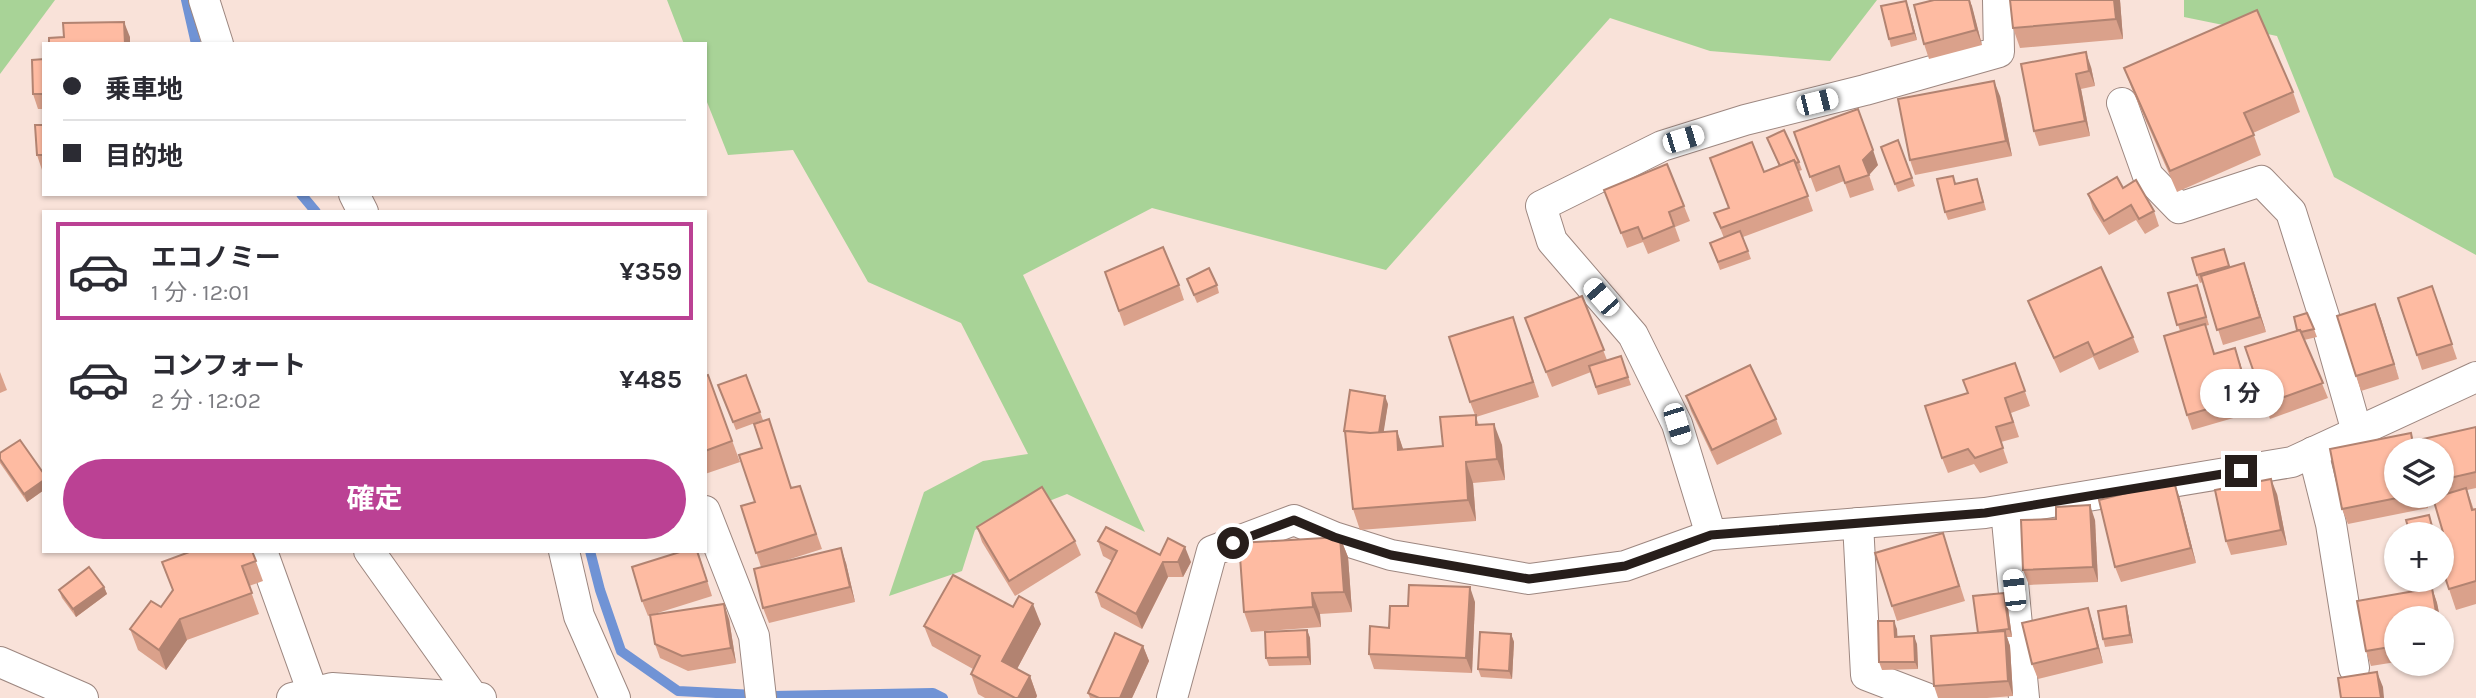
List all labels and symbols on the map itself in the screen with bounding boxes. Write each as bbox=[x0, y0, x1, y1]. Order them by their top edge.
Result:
car bbox=[1795, 87, 1840, 117]
car bbox=[1660, 123, 1707, 155]
car bbox=[1580, 274, 1623, 320]
callout: 1 分 bbox=[2199, 370, 2283, 419]
car bbox=[1661, 401, 1694, 447]
route end bbox=[2225, 455, 2257, 487]
route start bbox=[1217, 527, 1249, 559]
car bbox=[2002, 568, 2027, 612]

